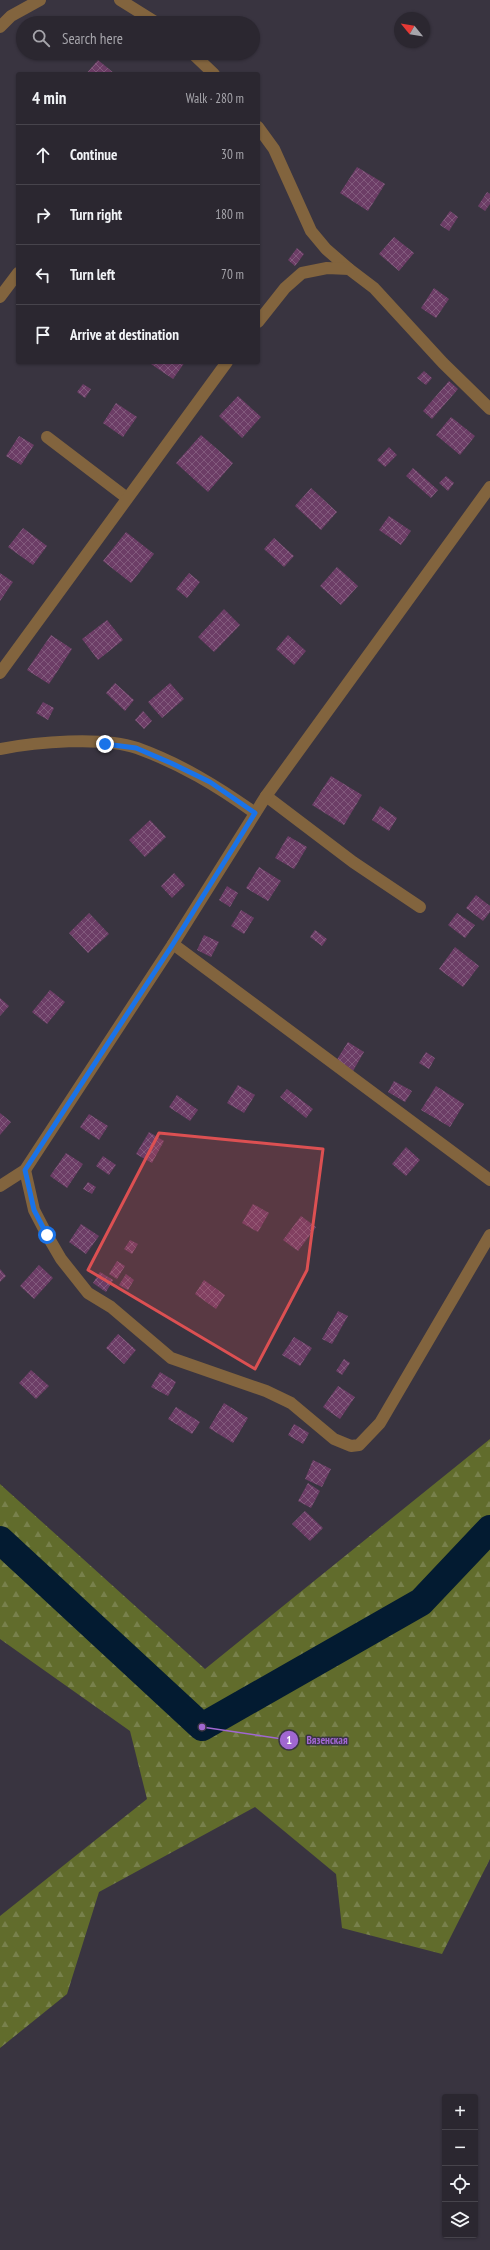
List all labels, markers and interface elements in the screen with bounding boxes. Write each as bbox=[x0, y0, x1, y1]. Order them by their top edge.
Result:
north arrow bbox=[394, 12, 430, 48]
search box bbox=[16, 16, 260, 60]
icon: search bbox=[30, 27, 52, 49]
text: Search here bbox=[62, 29, 123, 48]
text: 4 min bbox=[32, 87, 66, 109]
text: Walk · 280 m bbox=[186, 90, 244, 107]
icon: ahead bbox=[32, 144, 54, 166]
text: Continue bbox=[70, 145, 117, 164]
text: 30 m bbox=[221, 146, 244, 163]
icon: right bbox=[32, 204, 54, 226]
text: Turn right bbox=[70, 205, 122, 224]
text: 180 m bbox=[215, 206, 244, 223]
icon: left bbox=[32, 264, 54, 286]
text: Turn left bbox=[70, 265, 115, 284]
text: 70 m bbox=[221, 266, 244, 283]
icon: arrive bbox=[32, 324, 54, 346]
text: Arrive at destination bbox=[70, 325, 179, 344]
route end bbox=[96, 735, 114, 753]
route start bbox=[38, 1226, 56, 1244]
callout: Вязенская bbox=[279, 1728, 356, 1751]
text: 1 bbox=[286, 1732, 292, 1747]
text: Вязенская bbox=[306, 1733, 348, 1747]
map controls bbox=[442, 2094, 478, 2238]
button: + bbox=[442, 2094, 478, 2130]
button: − bbox=[442, 2130, 478, 2166]
button: locate bbox=[442, 2166, 478, 2202]
button: layers bbox=[442, 2202, 478, 2238]

